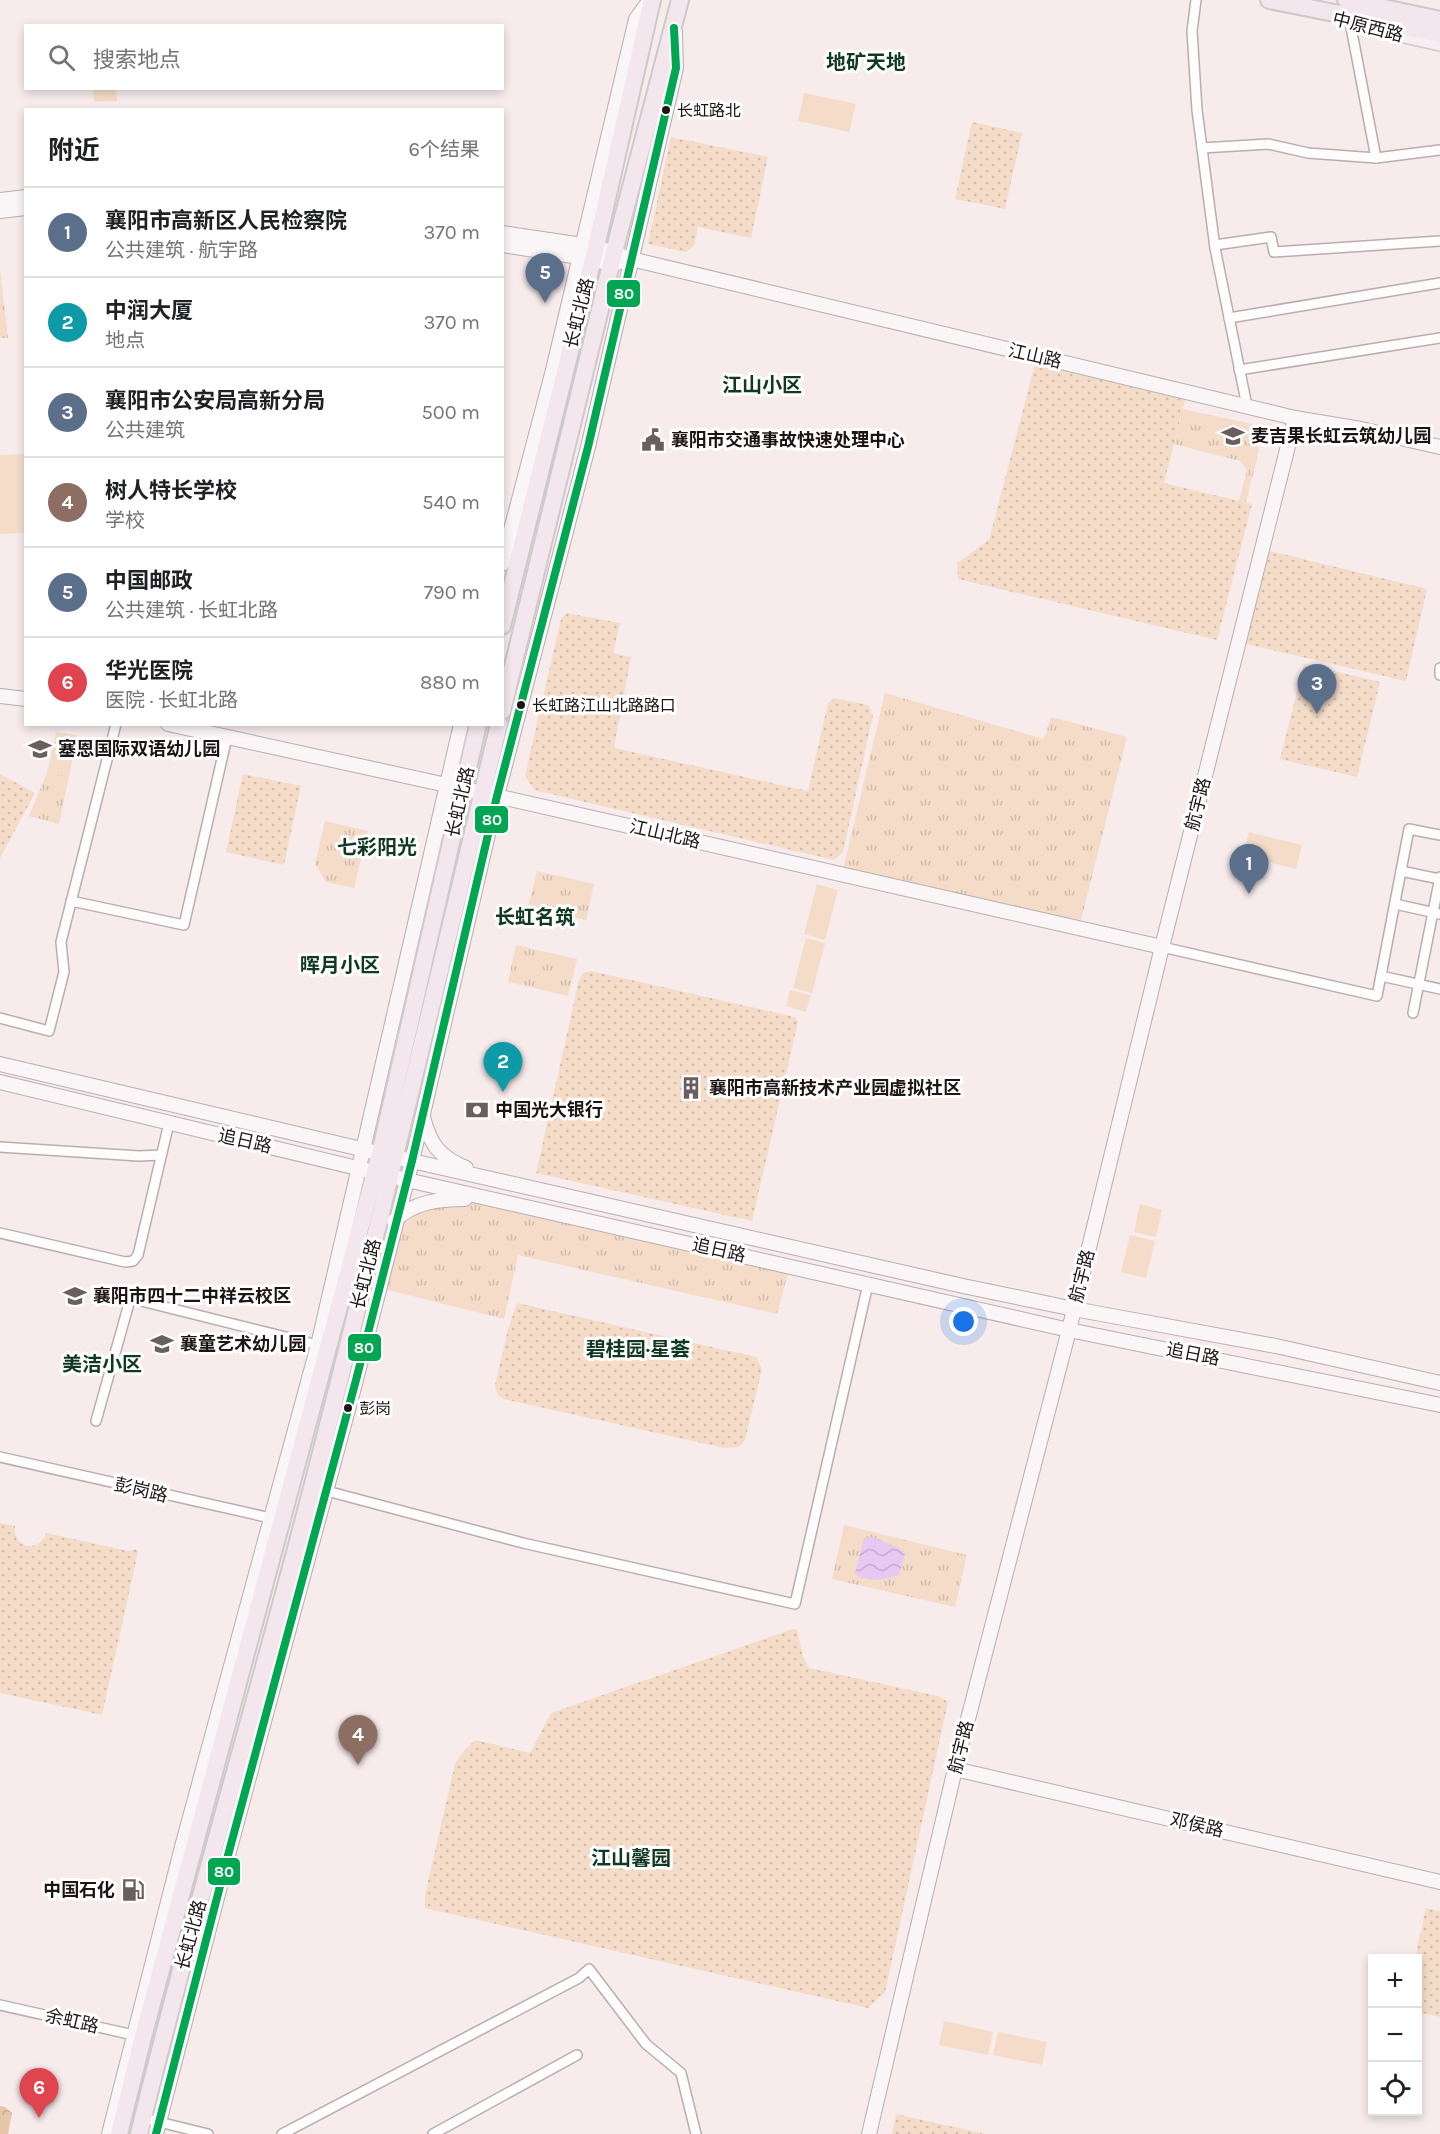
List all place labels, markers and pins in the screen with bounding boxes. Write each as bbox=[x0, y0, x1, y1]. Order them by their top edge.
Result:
place label: 长虹路北 bbox=[677, 101, 741, 120]
marker: 长虹路北 bbox=[660, 104, 672, 116]
pin: 5 bbox=[526, 254, 564, 303]
school or university icon: 麦吉果长虹云筑幼儿园 bbox=[1220, 423, 1246, 449]
place label: 麦吉果长虹云筑幼儿园 bbox=[1251, 425, 1431, 447]
public building icon: 襄阳市交通事故快速处理中心 bbox=[640, 427, 666, 453]
place label: 襄阳市交通事故快速处理中心 bbox=[671, 429, 905, 451]
pin: 3 bbox=[1298, 664, 1336, 714]
place label: 长虹路江山北路路口 bbox=[532, 696, 676, 715]
marker: 长虹路江山北路路口 bbox=[515, 699, 527, 711]
school or university icon: 塞恩国际双语幼儿园 bbox=[27, 736, 53, 762]
place label: 塞恩国际双语幼儿园 bbox=[58, 738, 220, 760]
pin: 1 bbox=[1230, 844, 1268, 894]
pin: 2 bbox=[484, 1042, 522, 1092]
building icon: 襄阳市高新技术产业园虚拟社区 bbox=[678, 1075, 704, 1101]
place label: 襄阳市高新技术产业园虚拟社区 bbox=[709, 1077, 961, 1099]
bank icon: 中国光大银行 bbox=[464, 1097, 490, 1123]
place label: 中国光大银行 bbox=[495, 1099, 603, 1121]
school or university icon: 襄阳市四十二中祥云校区 bbox=[62, 1283, 88, 1309]
place label: 襄阳市四十二中祥云校区 bbox=[93, 1285, 291, 1307]
school or university icon: 襄童艺术幼儿园 bbox=[149, 1331, 175, 1357]
place label: 襄童艺术幼儿园 bbox=[180, 1333, 306, 1355]
place label: 彭岗 bbox=[359, 1399, 391, 1418]
marker: 彭岗 bbox=[342, 1402, 354, 1414]
pin: 4 bbox=[338, 1716, 378, 1765]
fuel station icon: 中国石化 bbox=[120, 1877, 146, 1903]
place label: 中国石化 bbox=[43, 1879, 115, 1901]
pin: 6 bbox=[20, 2068, 58, 2118]

